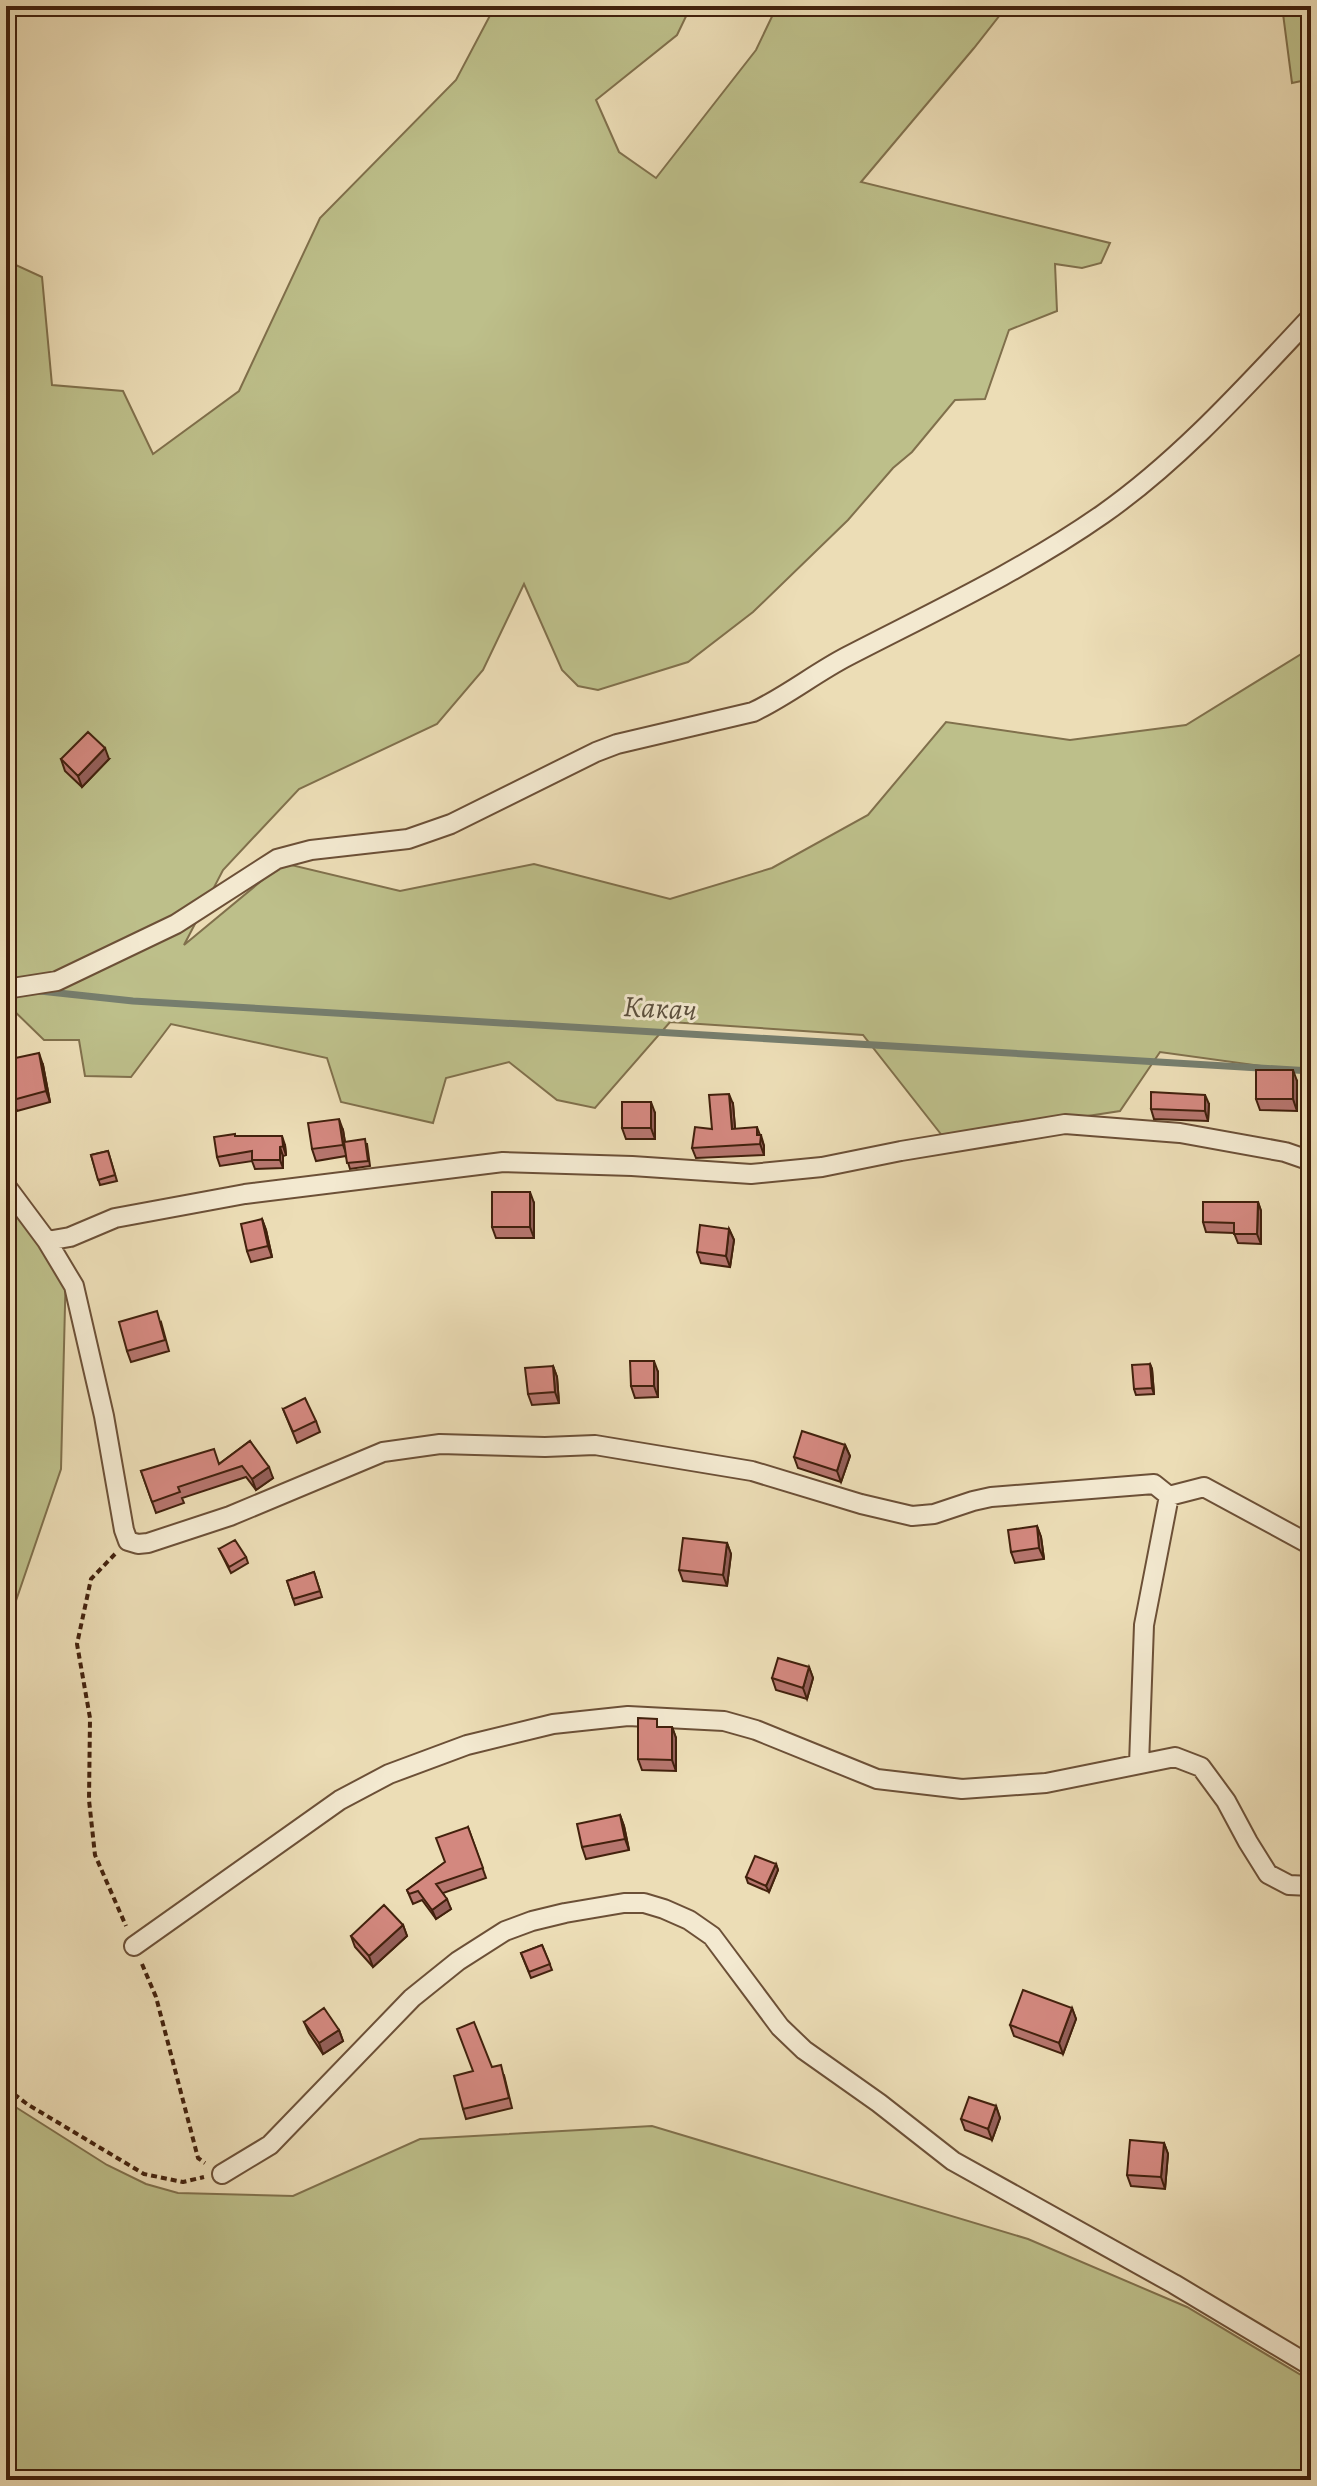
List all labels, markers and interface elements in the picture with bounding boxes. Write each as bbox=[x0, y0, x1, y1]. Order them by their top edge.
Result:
water label: Какач bbox=[622, 986, 698, 1030]

